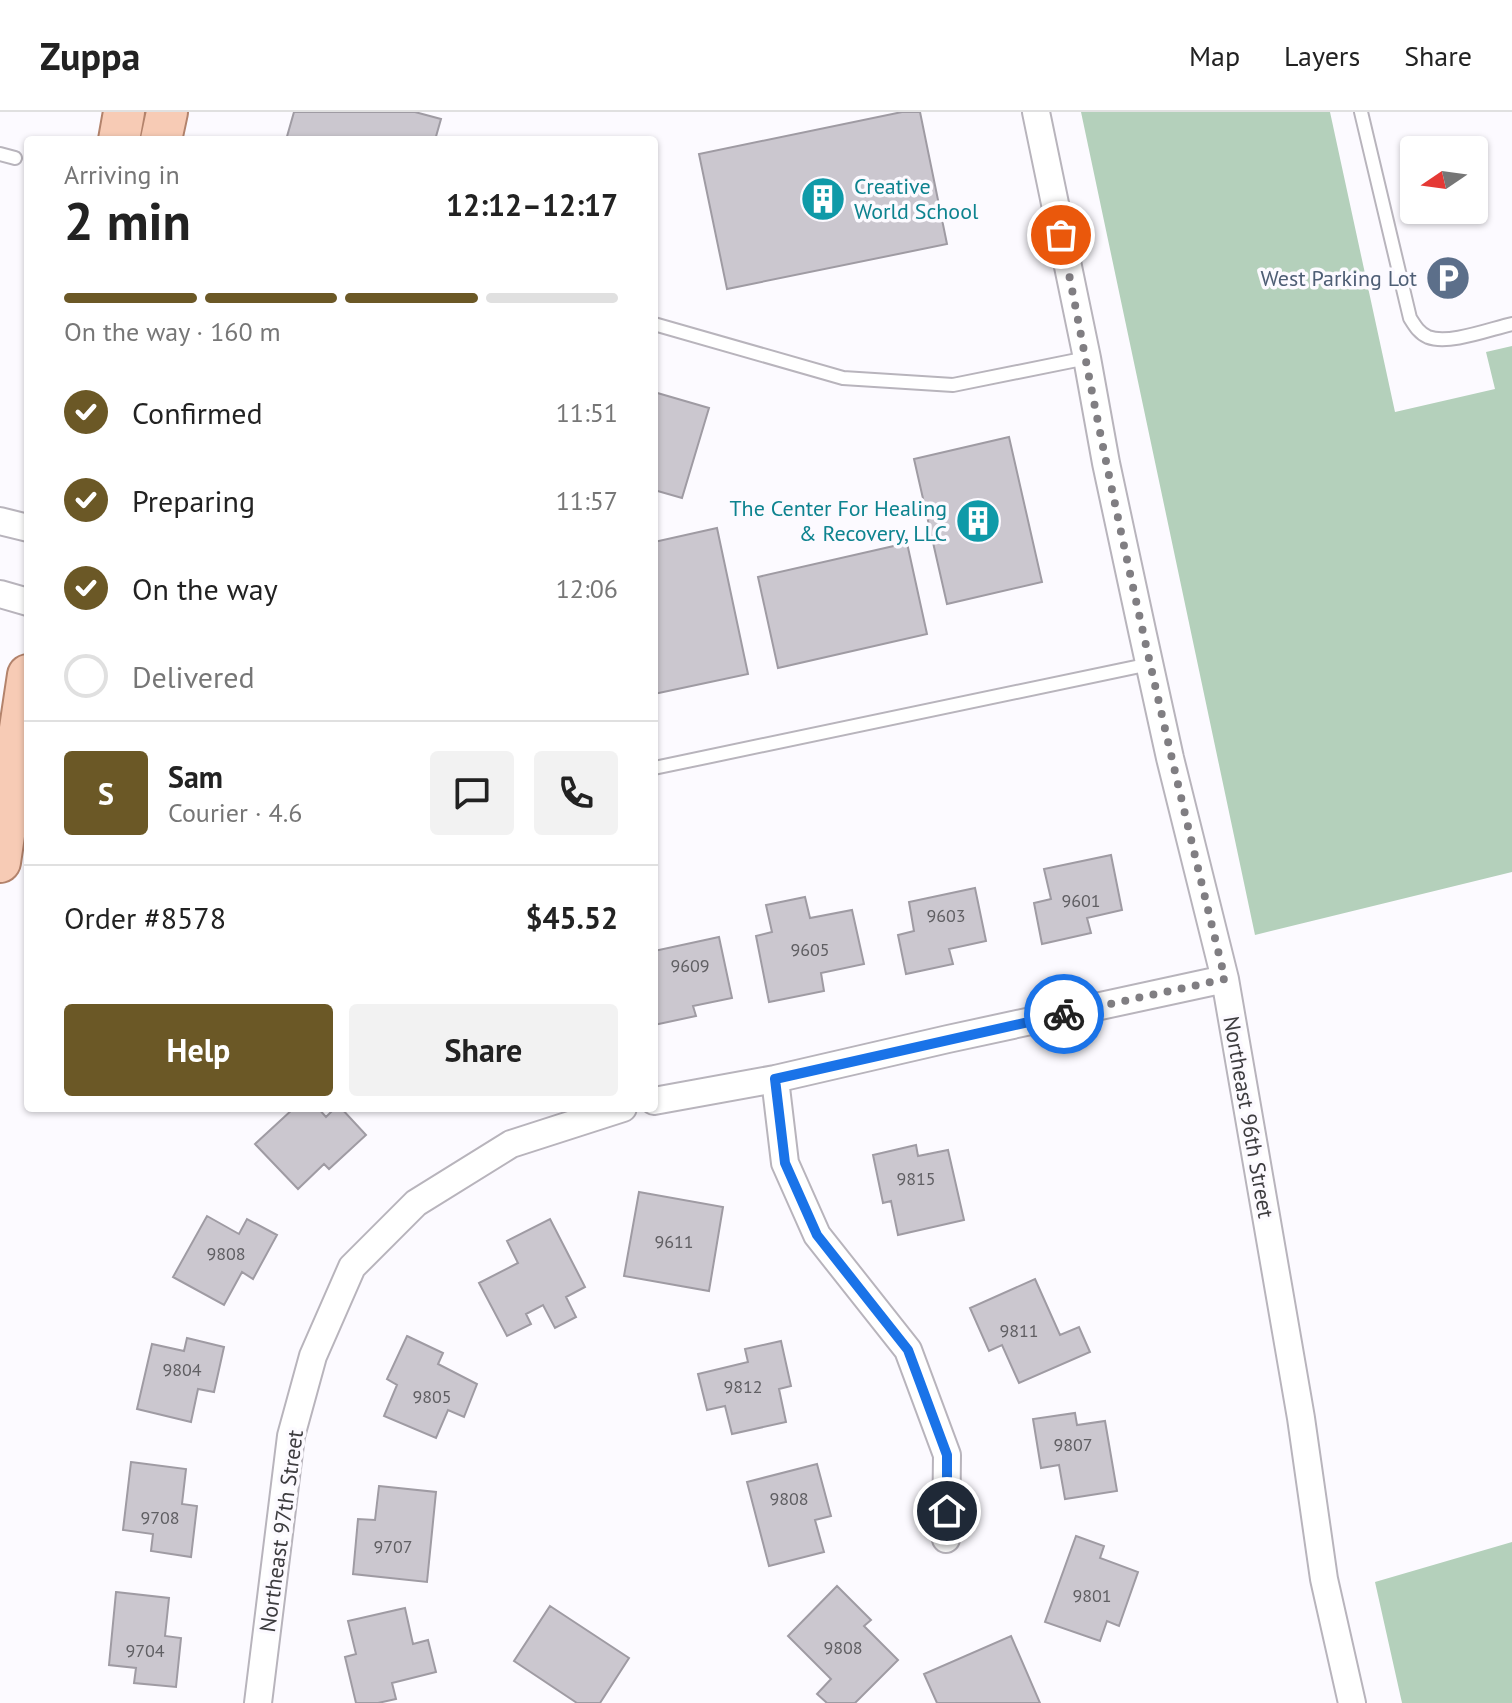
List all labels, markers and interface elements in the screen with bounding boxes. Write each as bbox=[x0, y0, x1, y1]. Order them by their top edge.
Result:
text: Zuppa bbox=[40, 31, 140, 80]
text: Map bbox=[1189, 37, 1240, 74]
text: Layers bbox=[1284, 37, 1360, 74]
text: Share bbox=[1404, 37, 1472, 74]
north arrow bbox=[1400, 136, 1488, 224]
map controls bbox=[1400, 136, 1488, 224]
text: Arriving in bbox=[64, 158, 180, 191]
place label: Creative World School bbox=[854, 172, 979, 225]
building icon: Creative World School bbox=[799, 175, 847, 223]
text: 12:12–12:17 bbox=[446, 185, 618, 224]
text: 2 min bbox=[64, 187, 191, 254]
pin bbox=[1027, 201, 1095, 269]
icon: bag bbox=[1039, 213, 1083, 257]
parking icon: West Parking Lot bbox=[1424, 254, 1472, 302]
place label: West Parking Lot bbox=[1261, 264, 1418, 292]
text: On the way · 160 m bbox=[64, 315, 281, 348]
icon: check bbox=[64, 390, 108, 434]
text: Confirmed bbox=[132, 393, 263, 432]
text: 11:51 bbox=[556, 396, 618, 429]
icon: check bbox=[64, 478, 108, 522]
text: Preparing bbox=[132, 481, 255, 520]
text: 11:57 bbox=[556, 484, 618, 517]
place label: The Center For Healing & Recovery, LLC bbox=[729, 494, 947, 547]
building icon: The Center For Healing & Recovery, LLC bbox=[954, 497, 1002, 545]
icon: check bbox=[64, 566, 108, 610]
text: On the way bbox=[132, 569, 278, 608]
text: 12:06 bbox=[556, 572, 618, 605]
text: Delivered bbox=[132, 657, 255, 696]
button: chat bbox=[430, 751, 514, 835]
button: phone bbox=[534, 751, 618, 835]
text: Sam bbox=[168, 757, 223, 796]
text: S bbox=[98, 774, 114, 813]
text: Courier · 4.6 bbox=[168, 796, 302, 829]
house number: 9601 bbox=[1061, 889, 1101, 912]
text: Order #8578 bbox=[64, 898, 226, 937]
text: $45.52 bbox=[526, 898, 618, 937]
house number: 9603 bbox=[926, 904, 966, 927]
house number: 9605 bbox=[790, 938, 830, 961]
house number: 9609 bbox=[670, 954, 710, 977]
courier bbox=[1024, 974, 1104, 1054]
icon: bike bbox=[1042, 992, 1086, 1036]
button: Help bbox=[64, 1004, 333, 1096]
button: Share bbox=[349, 1004, 618, 1096]
street label: Northeast 96th Street bbox=[1217, 1014, 1281, 1221]
house number: 9815 bbox=[896, 1167, 936, 1190]
house number: 9611 bbox=[654, 1230, 694, 1253]
house number: 9808 bbox=[206, 1242, 246, 1265]
house number: 9811 bbox=[999, 1319, 1039, 1342]
house number: 9804 bbox=[162, 1358, 202, 1381]
house number: 9812 bbox=[723, 1375, 763, 1398]
house number: 9805 bbox=[412, 1385, 452, 1408]
street label: Northeast 97th Street bbox=[253, 1428, 309, 1634]
house number: 9807 bbox=[1053, 1433, 1093, 1456]
pin bbox=[913, 1477, 981, 1545]
house number: 9808 bbox=[769, 1487, 809, 1510]
icon: home bbox=[925, 1489, 969, 1533]
house number: 9708 bbox=[140, 1506, 180, 1529]
house number: 9707 bbox=[373, 1535, 413, 1558]
house number: 9801 bbox=[1072, 1584, 1112, 1607]
house number: 9808 bbox=[823, 1636, 863, 1659]
house number: 9704 bbox=[125, 1639, 165, 1662]

